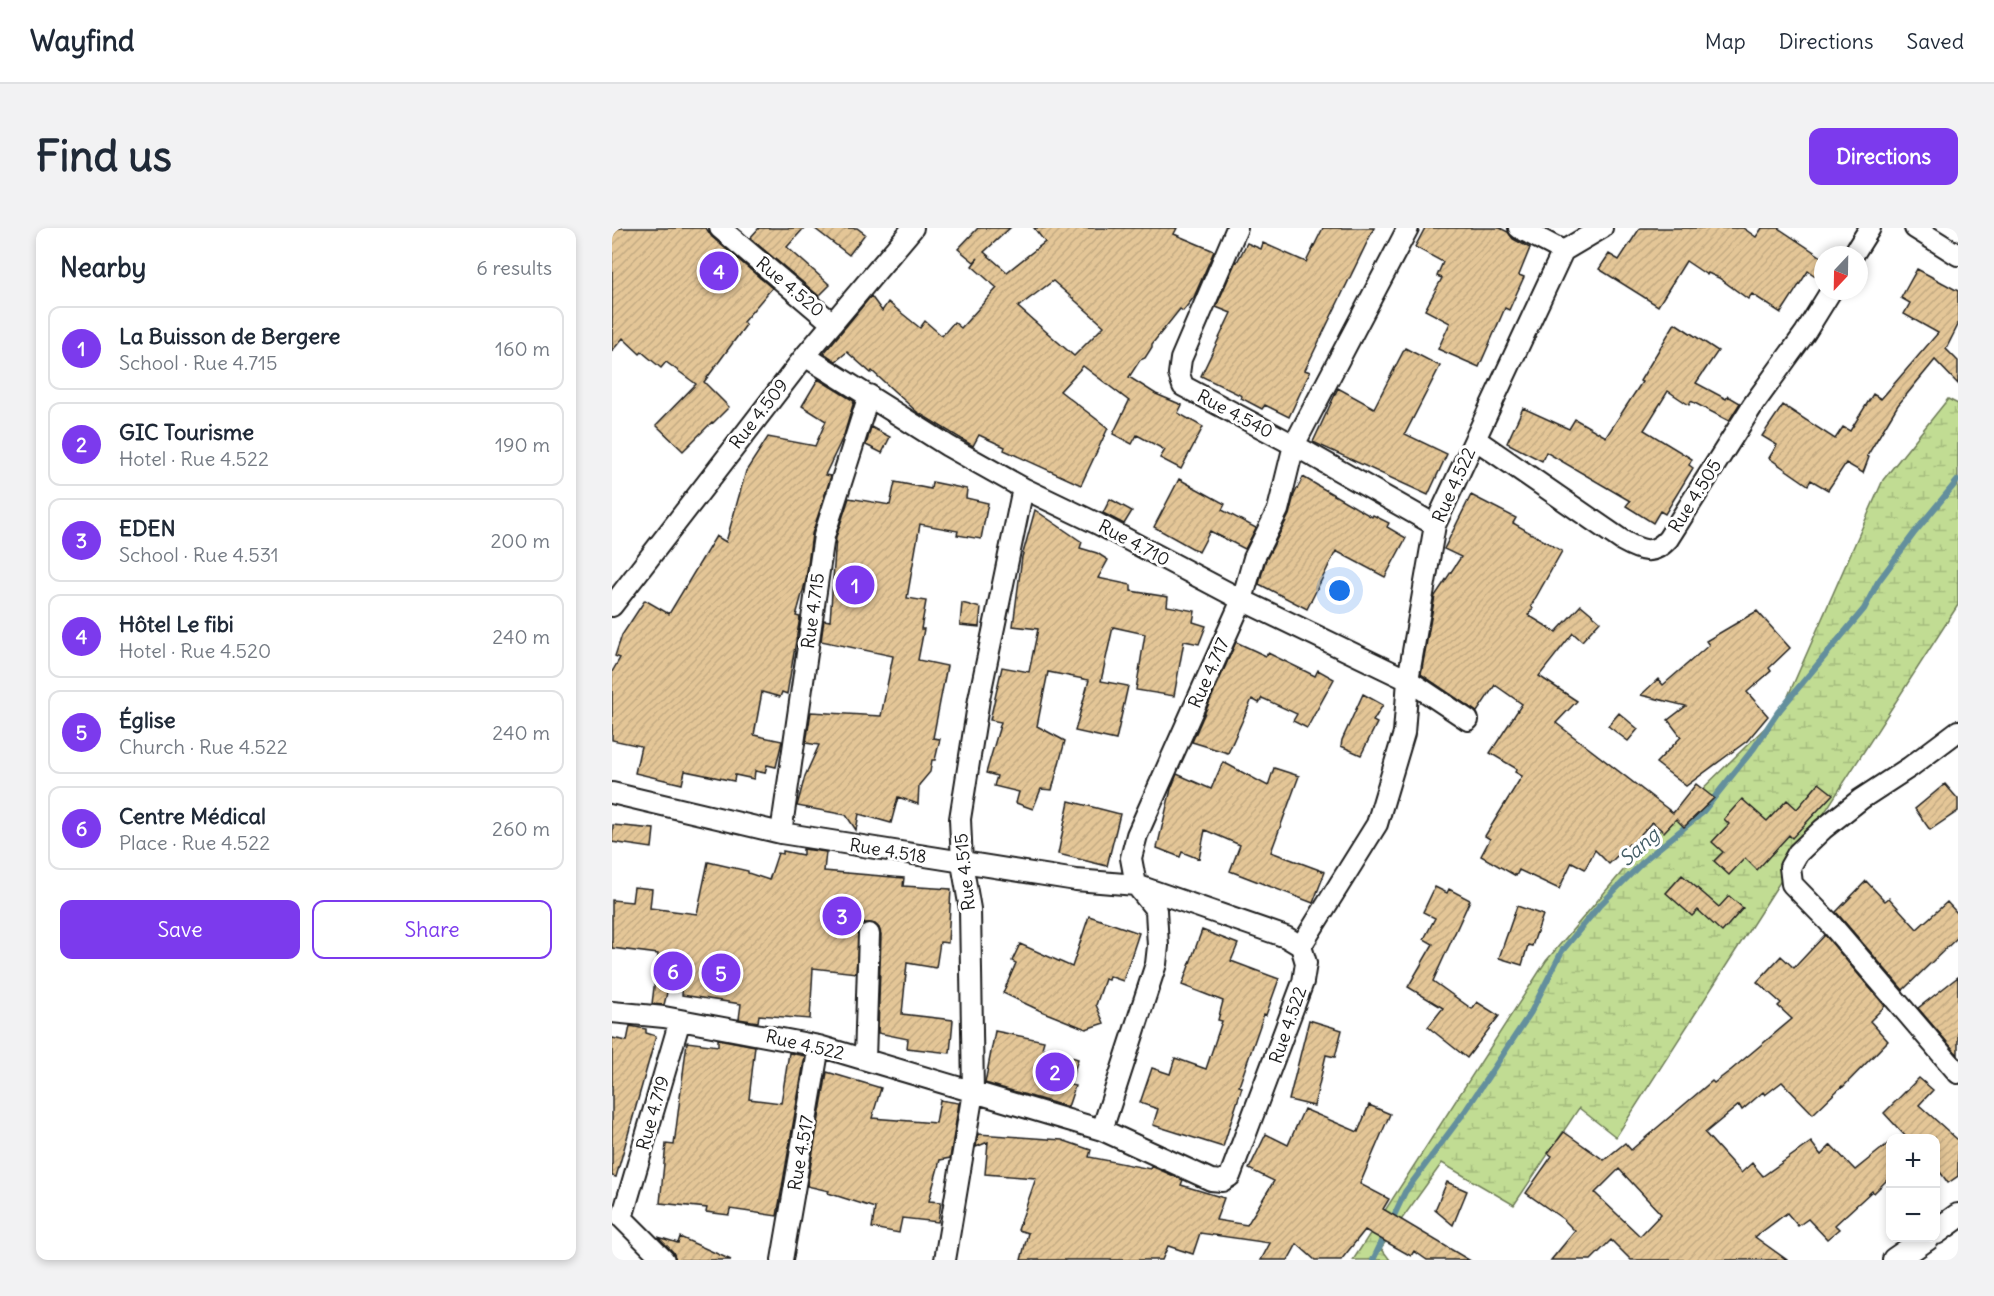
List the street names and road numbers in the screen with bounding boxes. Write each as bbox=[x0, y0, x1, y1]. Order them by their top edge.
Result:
street label: Rue 4.520 bbox=[752, 251, 829, 322]
street label: Rue 4.509 bbox=[724, 374, 793, 453]
street label: Rue 4.540 bbox=[1193, 384, 1277, 443]
street label: Rue 4.522 bbox=[1427, 443, 1480, 526]
street label: Rue 4.505 bbox=[1663, 455, 1726, 537]
street label: Rue 4.710 bbox=[1095, 514, 1174, 571]
street label: Rue 4.715 bbox=[796, 572, 829, 650]
street label: Rue 4.717 bbox=[1183, 634, 1234, 712]
street label: Rue 4.515 bbox=[949, 832, 980, 912]
street label: Rue 4.518 bbox=[848, 833, 928, 868]
street label: Rue 4.522 bbox=[1264, 983, 1311, 1066]
street label: Rue 4.522 bbox=[764, 1024, 847, 1065]
street label: Rue 4.719 bbox=[631, 1073, 674, 1153]
street label: Rue 4.517 bbox=[783, 1113, 818, 1192]

